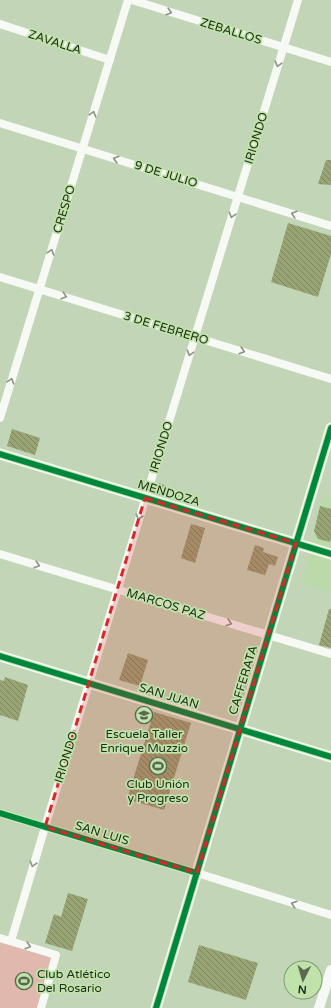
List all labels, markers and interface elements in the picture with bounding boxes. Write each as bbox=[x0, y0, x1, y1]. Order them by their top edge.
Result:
one-way arrow bbox=[165, 7, 172, 16]
street label: ZEBALLOS bbox=[199, 15, 263, 47]
street label: ZAVALLA bbox=[27, 27, 84, 57]
one-way arrow bbox=[274, 60, 283, 67]
street label: IRIONDO bbox=[241, 110, 271, 166]
one-way arrow bbox=[88, 111, 97, 118]
one-way arrow bbox=[113, 155, 120, 164]
street label: 9 DE JULIO bbox=[133, 158, 199, 190]
street label: CRESPO bbox=[50, 183, 78, 235]
one-way arrow bbox=[290, 210, 297, 219]
one-way arrow bbox=[228, 211, 237, 218]
one-way arrow bbox=[46, 248, 55, 255]
one-way arrow bbox=[60, 291, 67, 300]
street label: 3 DE FEBRERO bbox=[122, 308, 210, 348]
one-way arrow bbox=[238, 346, 245, 355]
one-way arrow bbox=[186, 349, 195, 356]
one-way arrow bbox=[6, 378, 15, 385]
street label: IRIONDO bbox=[146, 419, 176, 475]
street label: MENDOZA bbox=[136, 477, 202, 509]
one-way arrow bbox=[135, 514, 144, 521]
one-way arrow bbox=[34, 560, 41, 569]
street label: MARCOS PAZ bbox=[125, 585, 207, 623]
one-way arrow bbox=[225, 618, 232, 627]
street label: CAFFERATA bbox=[226, 644, 260, 716]
street label: SAN JUAN bbox=[137, 680, 201, 712]
school or university icon: Escuela Taller Enrique Muzzio bbox=[134, 705, 154, 725]
place label: Escuela Taller Enrique Muzzio bbox=[100, 727, 188, 755]
street label: IRIONDO bbox=[51, 729, 81, 785]
sports icon: Club Unión y Progreso bbox=[148, 756, 168, 776]
place label: Club Unión y Progreso bbox=[126, 777, 190, 805]
street label: SAN LUIS bbox=[73, 818, 131, 848]
one-way arrow bbox=[29, 860, 38, 867]
one-way arrow bbox=[290, 900, 297, 909]
one-way arrow bbox=[24, 941, 31, 950]
north arrow bbox=[283, 960, 323, 1000]
place label: Club Atlético Del Rosario bbox=[37, 967, 111, 995]
sports icon: Club Atlético Del Rosario bbox=[14, 971, 34, 991]
text: N bbox=[297, 983, 307, 996]

